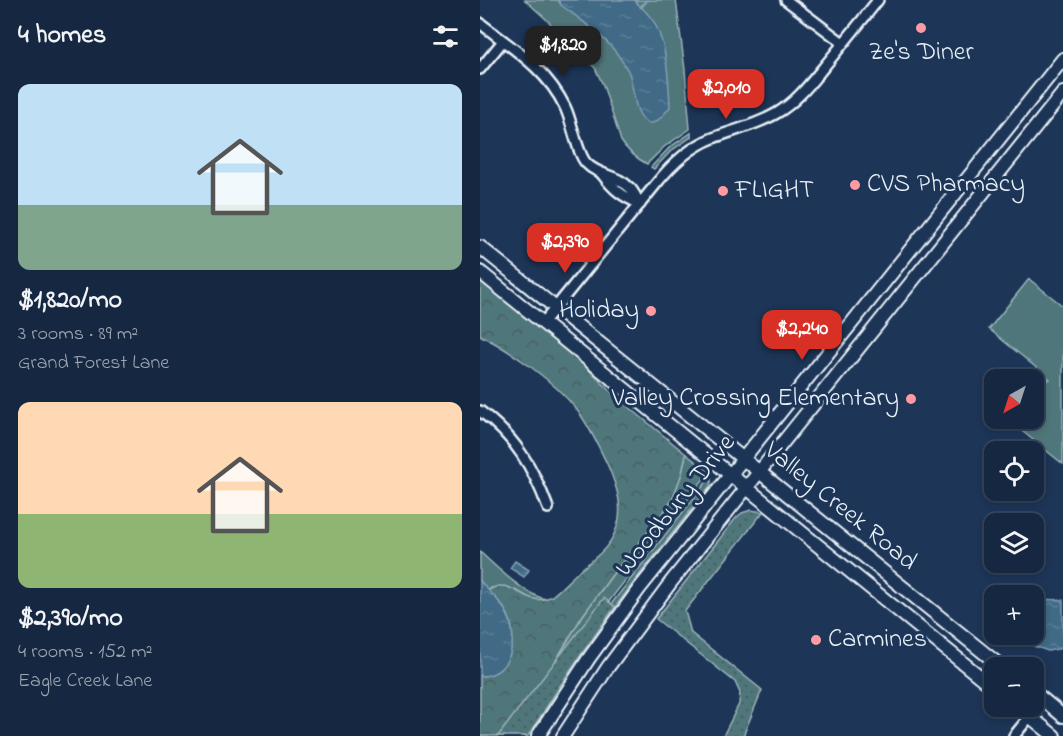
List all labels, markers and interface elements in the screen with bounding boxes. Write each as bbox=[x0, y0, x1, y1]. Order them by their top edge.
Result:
text: 4 homes bbox=[18, 17, 106, 55]
icon: filters bbox=[429, 20, 462, 53]
marker: Ze's Diner bbox=[914, 21, 928, 35]
pin: $1,820 bbox=[514, 26, 612, 77]
text: $1,820 bbox=[539, 31, 587, 60]
place label: Ze's Diner bbox=[868, 34, 975, 72]
pin: $2,010 bbox=[677, 69, 775, 120]
text: $2,010 bbox=[701, 74, 751, 103]
icon: home bbox=[186, 123, 294, 231]
place label: CVS Pharmacy bbox=[867, 166, 1025, 204]
place label: FLIGHT bbox=[734, 172, 814, 210]
marker: CVS Pharmacy bbox=[848, 178, 862, 192]
marker: FLIGHT bbox=[716, 184, 730, 198]
pin: $2,390 bbox=[516, 223, 614, 274]
text: $2,390 bbox=[541, 228, 589, 257]
text: $1,820/mo bbox=[18, 282, 122, 320]
place label: Holiday bbox=[559, 292, 639, 330]
marker: Holiday bbox=[644, 304, 658, 318]
pin: $2,240 bbox=[753, 310, 851, 361]
text: $2,240 bbox=[776, 315, 828, 344]
text: 3 rooms · 89 m² bbox=[18, 320, 138, 349]
text: Grand Forest Lane bbox=[18, 349, 169, 378]
north arrow bbox=[984, 369, 1044, 429]
map controls bbox=[984, 369, 1044, 717]
place label: Valley Crossing Elementary bbox=[611, 380, 899, 418]
marker: Valley Crossing Elementary bbox=[904, 392, 918, 406]
street label: Woodbury Drive bbox=[607, 426, 746, 585]
street label: Valley Creek Road bbox=[754, 433, 925, 581]
icon: home bbox=[186, 441, 294, 549]
button: locate bbox=[984, 441, 1044, 501]
button: layers bbox=[984, 513, 1044, 573]
button: + bbox=[984, 585, 1044, 645]
text: $2,390/mo bbox=[18, 600, 123, 638]
place label: Carmines bbox=[828, 621, 927, 659]
marker: Carmines bbox=[809, 633, 823, 647]
text: 4 rooms · 152 m² bbox=[18, 638, 152, 667]
button: − bbox=[984, 657, 1044, 717]
text: Eagle Creek Lane bbox=[18, 667, 152, 696]

